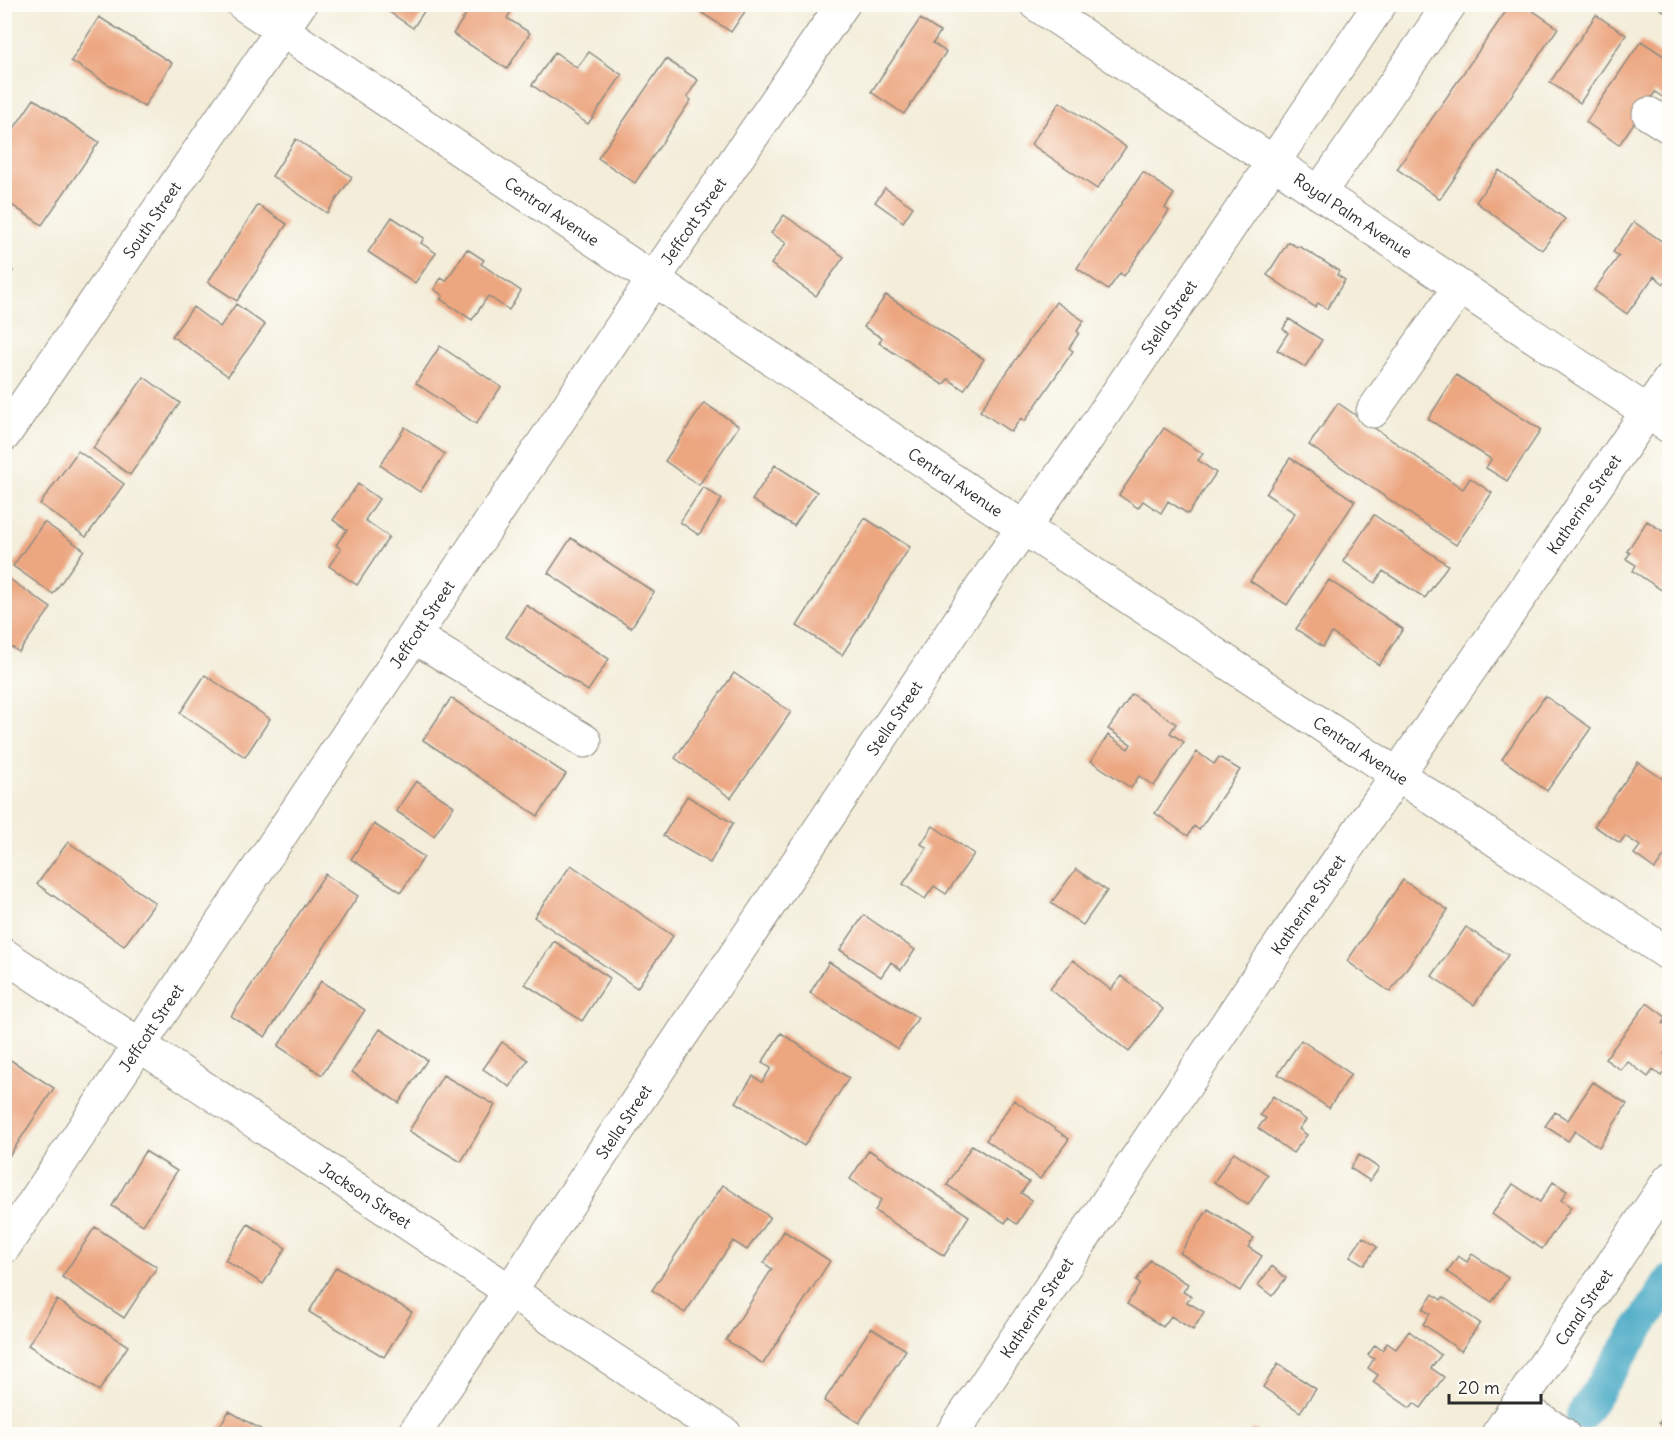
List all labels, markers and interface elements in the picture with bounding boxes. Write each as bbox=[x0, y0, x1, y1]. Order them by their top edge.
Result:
street label: Royal Palm Avenue bbox=[1290, 169, 1416, 262]
street label: Central Avenue bbox=[501, 172, 603, 250]
street label: Jeffcott Street bbox=[657, 173, 731, 269]
street label: South Street bbox=[118, 177, 185, 262]
street label: Stella Street bbox=[1137, 276, 1201, 358]
street label: Central Avenue bbox=[904, 443, 1007, 521]
street label: Katherine Street bbox=[1542, 450, 1625, 558]
street label: Jeffcott Street bbox=[385, 576, 459, 672]
street label: Stella Street bbox=[862, 677, 927, 759]
street label: Central Avenue bbox=[1309, 712, 1412, 789]
street label: Katherine Street bbox=[1267, 850, 1350, 958]
street label: Jeffcott Street bbox=[115, 980, 188, 1075]
street label: Stella Street bbox=[591, 1080, 656, 1163]
street label: Jackson Street bbox=[316, 1158, 416, 1233]
street label: Katherine Street bbox=[996, 1253, 1078, 1362]
street label: Canal Street bbox=[1551, 1265, 1617, 1349]
scale bar bbox=[1449, 1367, 1540, 1405]
text: 20 m bbox=[1458, 1376, 1500, 1399]

